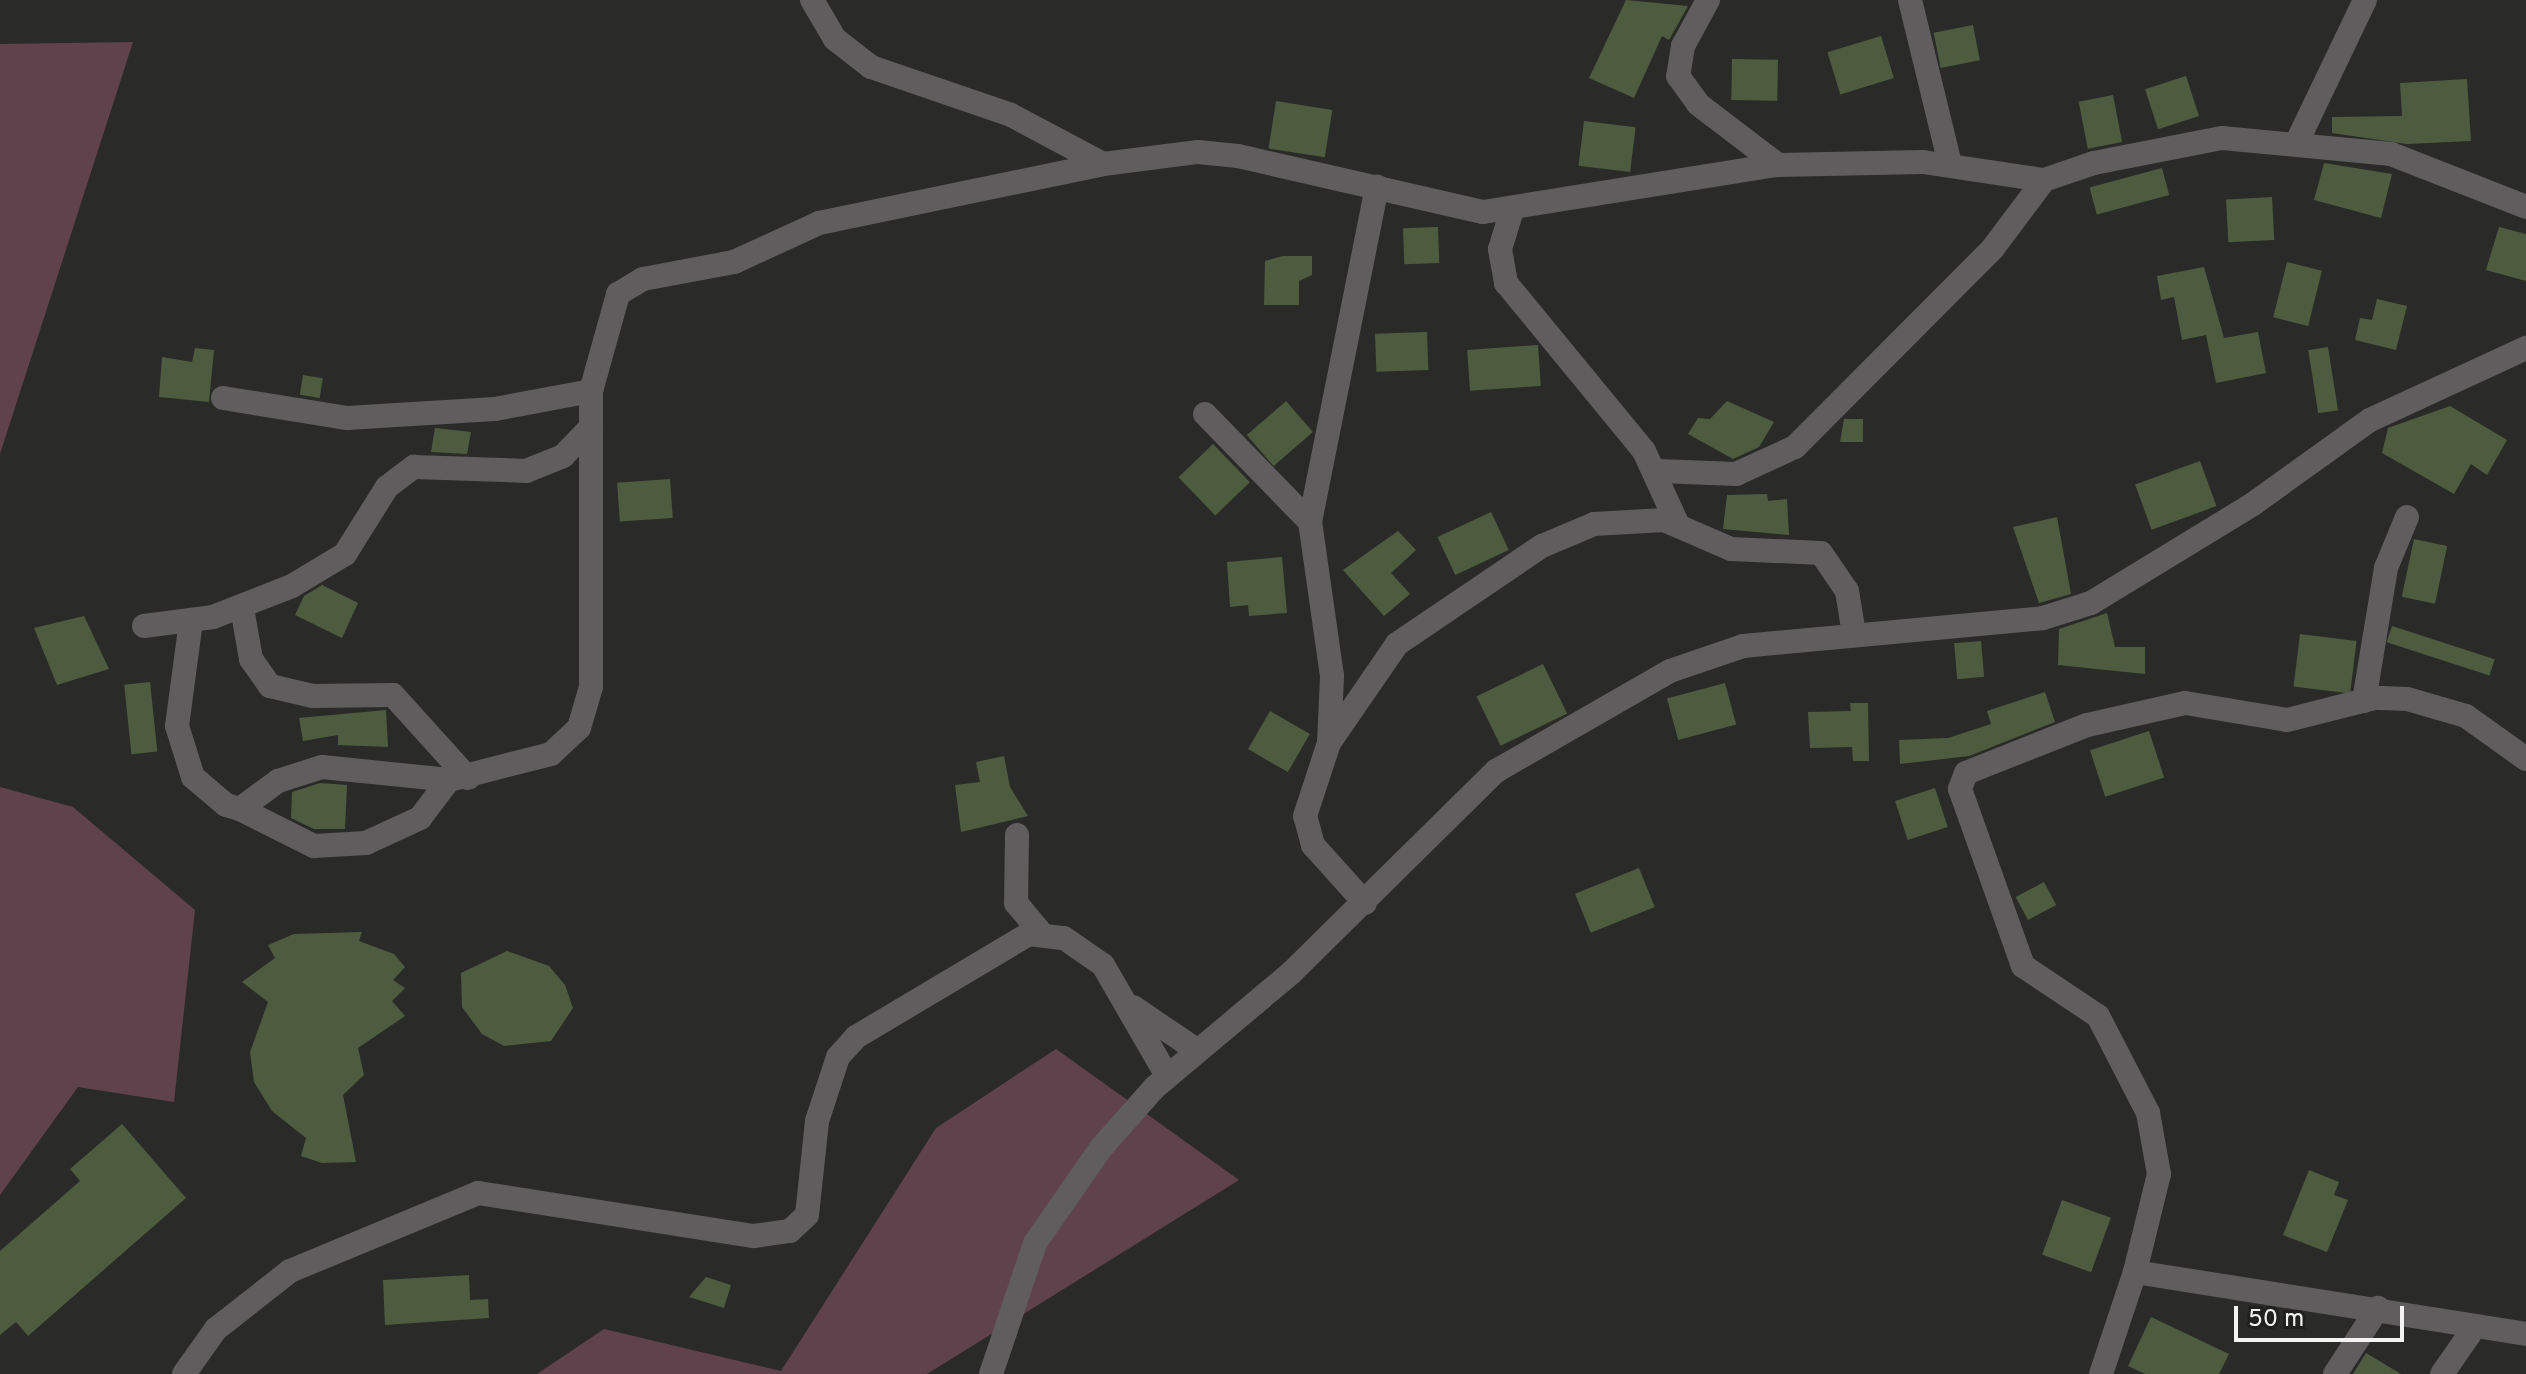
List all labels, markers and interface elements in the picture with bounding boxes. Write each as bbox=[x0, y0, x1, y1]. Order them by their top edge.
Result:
scale bar bbox=[2238, 1290, 2408, 1340]
text: 50 m bbox=[2248, 1305, 2304, 1335]

